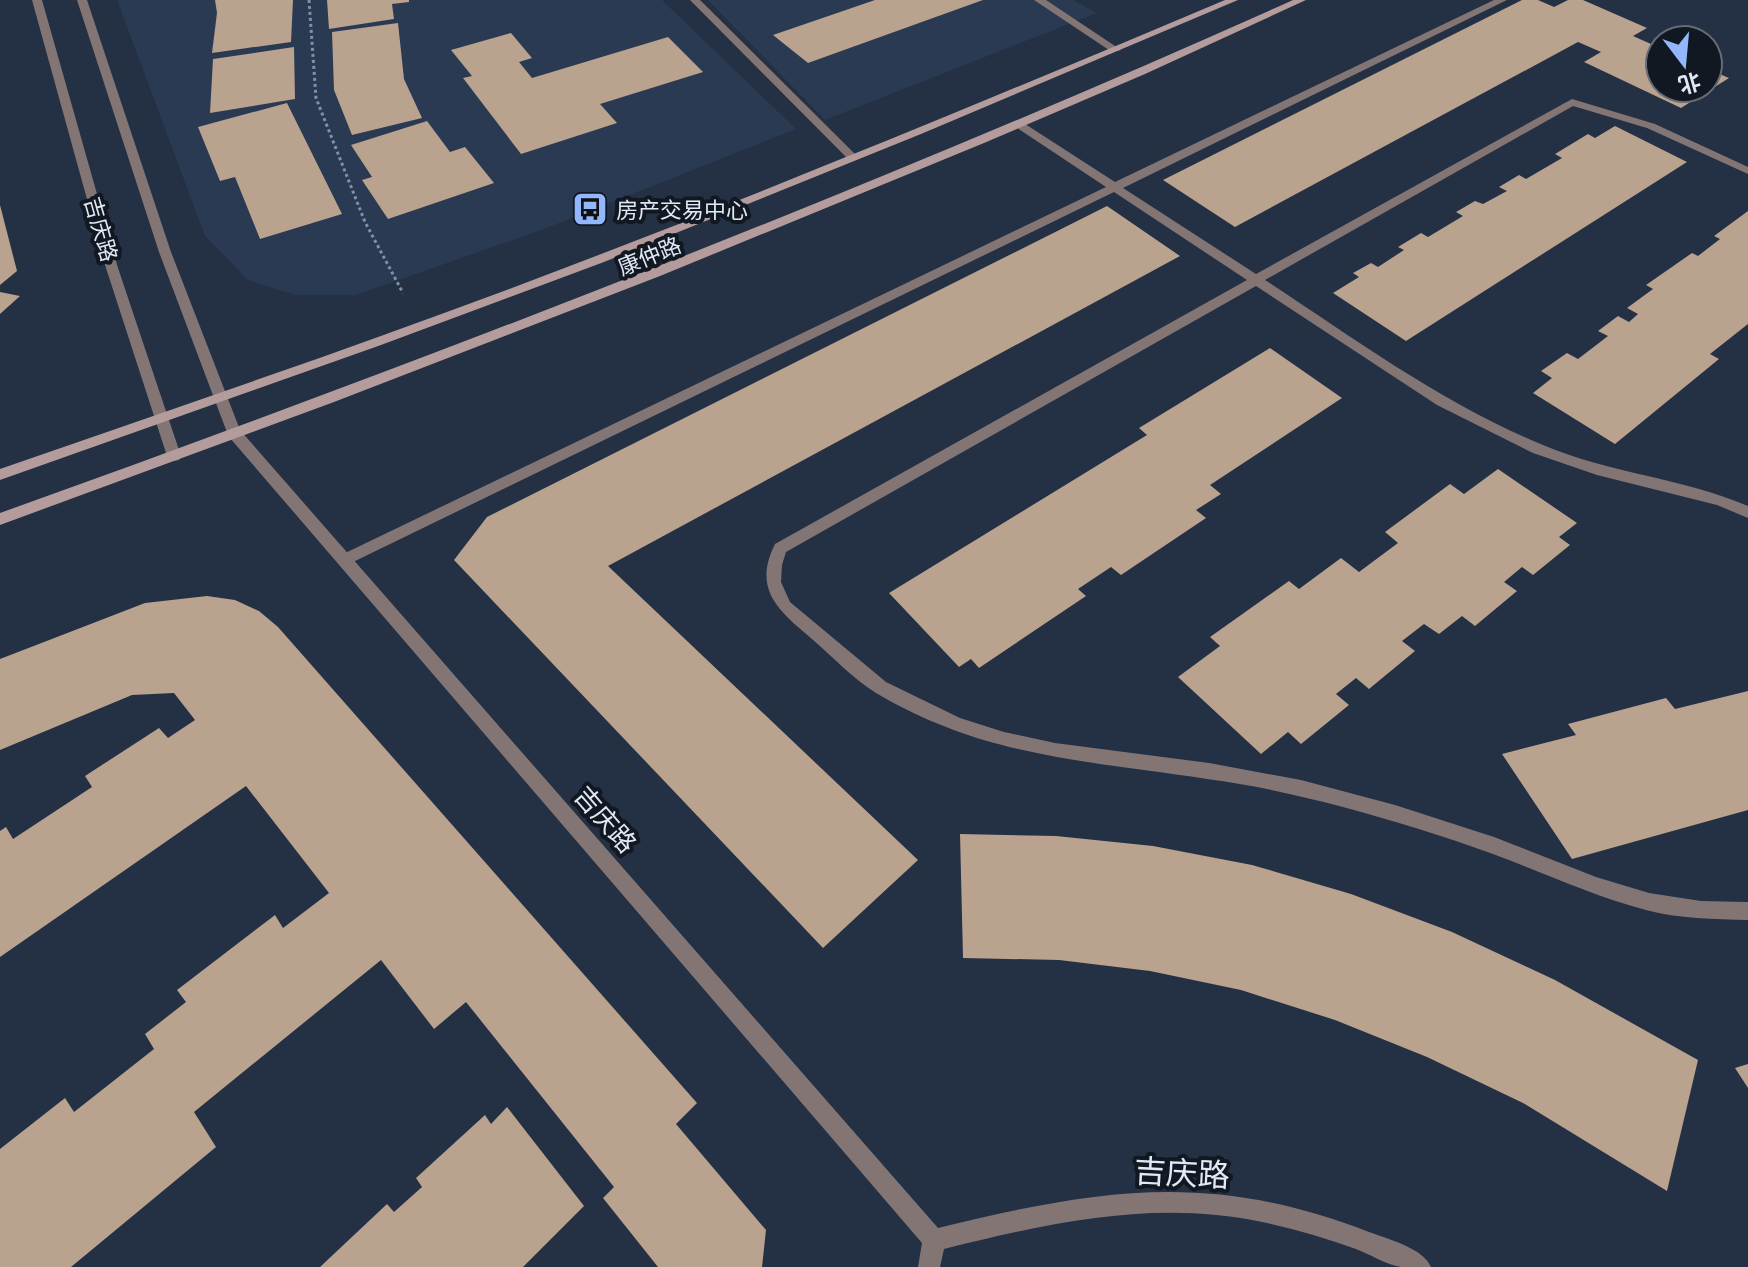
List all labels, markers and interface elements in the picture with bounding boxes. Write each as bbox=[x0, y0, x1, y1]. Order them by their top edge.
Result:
north arrow bbox=[1644, 24, 1724, 104]
text: 北 bbox=[1675, 67, 1705, 102]
bus stop icon: 房产交易中心 bbox=[571, 190, 609, 228]
street label: 吉庆路 bbox=[78, 193, 126, 265]
place label: 房产交易中心 bbox=[616, 194, 748, 224]
street label: 康仲路 bbox=[613, 229, 685, 281]
street label: 吉庆路 bbox=[567, 778, 645, 860]
street label: 吉庆路 bbox=[1133, 1148, 1231, 1196]

